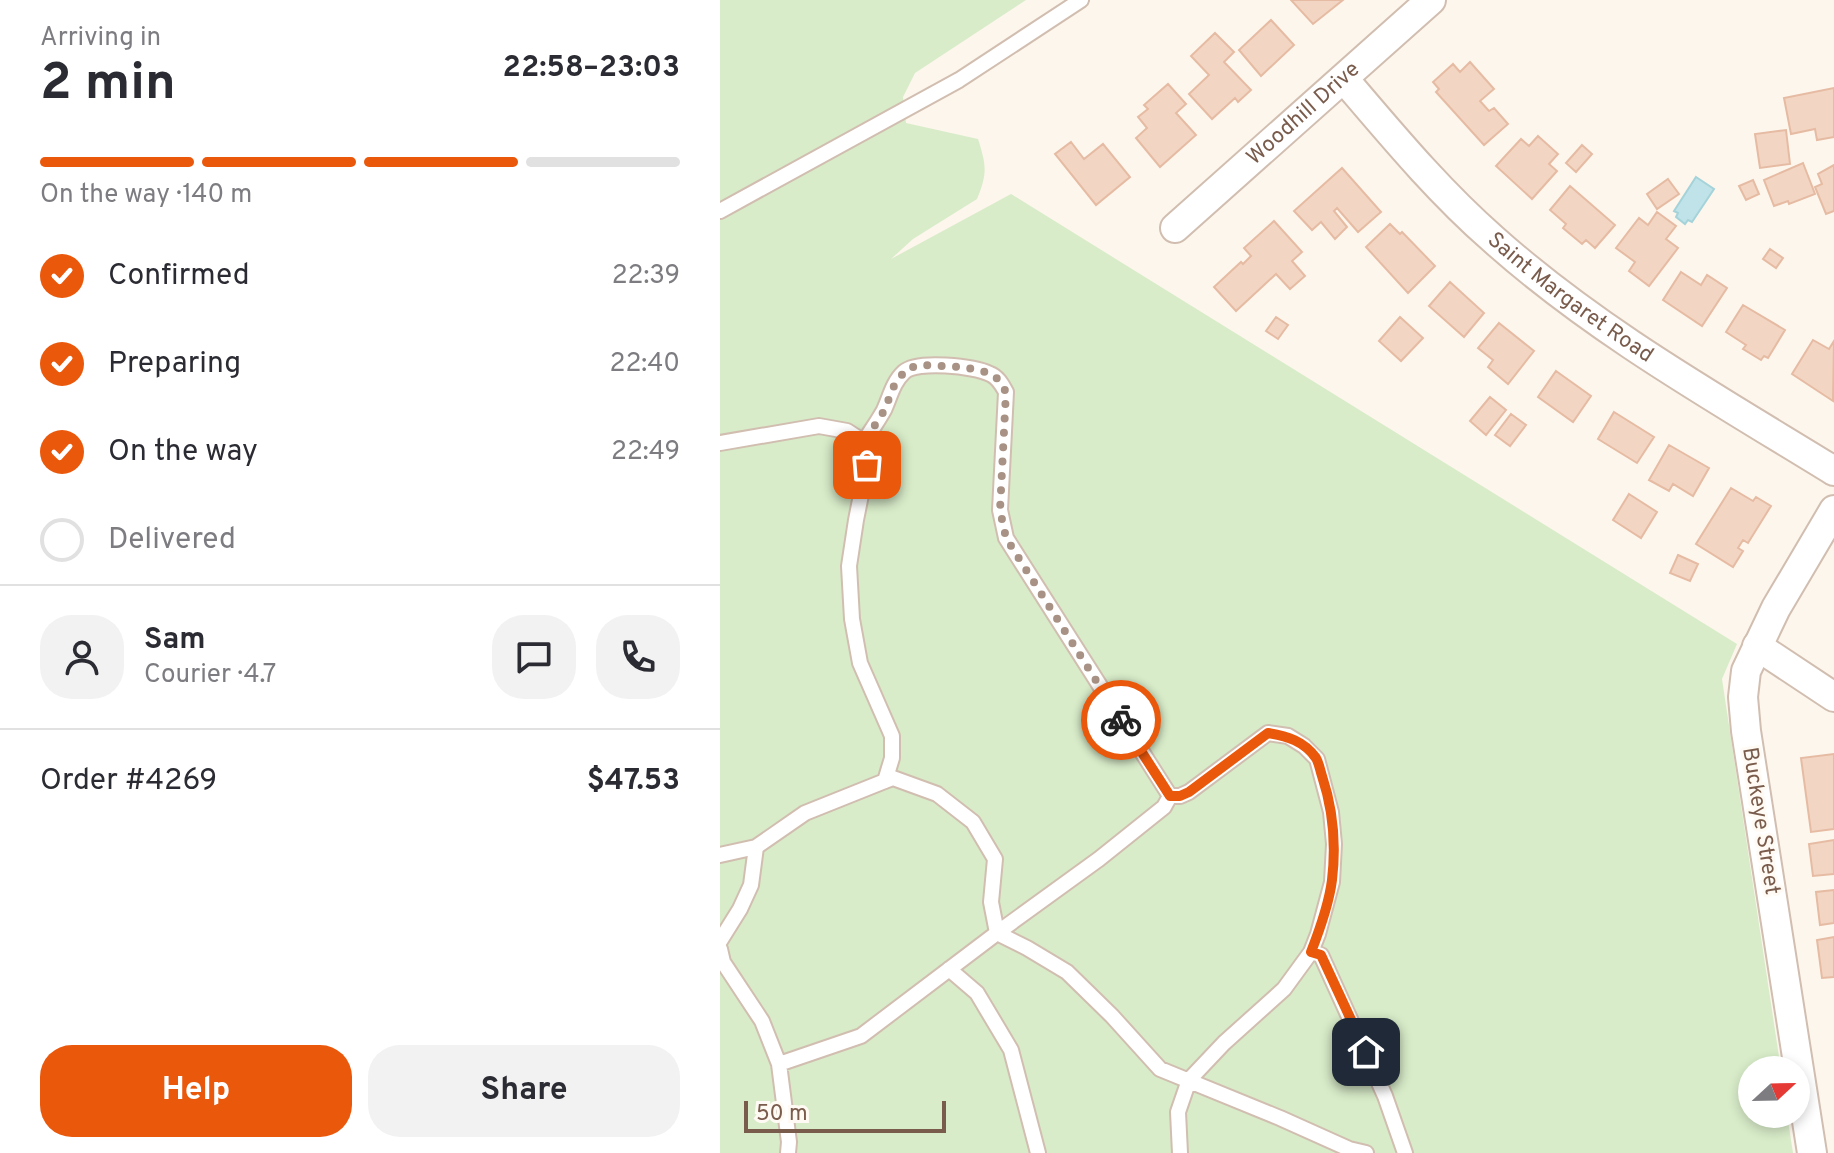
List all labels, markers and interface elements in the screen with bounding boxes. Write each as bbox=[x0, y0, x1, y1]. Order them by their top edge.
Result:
text: Arriving in bbox=[40, 22, 161, 55]
text: 22:58–23:03 bbox=[503, 50, 680, 87]
text: 2 min bbox=[40, 52, 176, 118]
street label: Woodhill Drive bbox=[1241, 56, 1366, 171]
text: On the way · 140 m bbox=[40, 179, 252, 212]
street label: Saint Margaret Road bbox=[1481, 227, 1658, 369]
icon: check bbox=[40, 254, 84, 298]
text: Confirmed bbox=[108, 258, 250, 295]
text: 22:39 bbox=[612, 260, 680, 293]
icon: check bbox=[40, 342, 84, 386]
text: Preparing bbox=[108, 346, 241, 383]
text: 22:40 bbox=[609, 348, 680, 381]
icon: check bbox=[40, 430, 84, 474]
pin bbox=[833, 431, 901, 499]
text: On the way bbox=[108, 434, 258, 471]
text: 22:49 bbox=[611, 436, 680, 469]
icon: bag bbox=[845, 443, 889, 487]
text: Delivered bbox=[108, 522, 236, 559]
button: person bbox=[40, 615, 124, 699]
button: chat bbox=[492, 615, 576, 699]
button: phone bbox=[596, 615, 680, 699]
text: Sam bbox=[144, 622, 206, 659]
text: Courier · 4.7 bbox=[144, 659, 276, 692]
courier bbox=[1081, 680, 1161, 760]
icon: bike bbox=[1099, 698, 1143, 742]
street label: Buckeye Street bbox=[1735, 745, 1785, 897]
text: Order #4269 bbox=[40, 763, 217, 800]
text: $47.53 bbox=[587, 763, 680, 800]
pin bbox=[1332, 1018, 1400, 1086]
icon: home bbox=[1344, 1030, 1388, 1074]
button: Help bbox=[40, 1045, 352, 1137]
button: Share bbox=[368, 1045, 680, 1137]
north arrow bbox=[1738, 1056, 1810, 1128]
map controls bbox=[1738, 1056, 1810, 1128]
scale bar bbox=[744, 1097, 946, 1133]
text: 50 m bbox=[756, 1101, 808, 1128]

